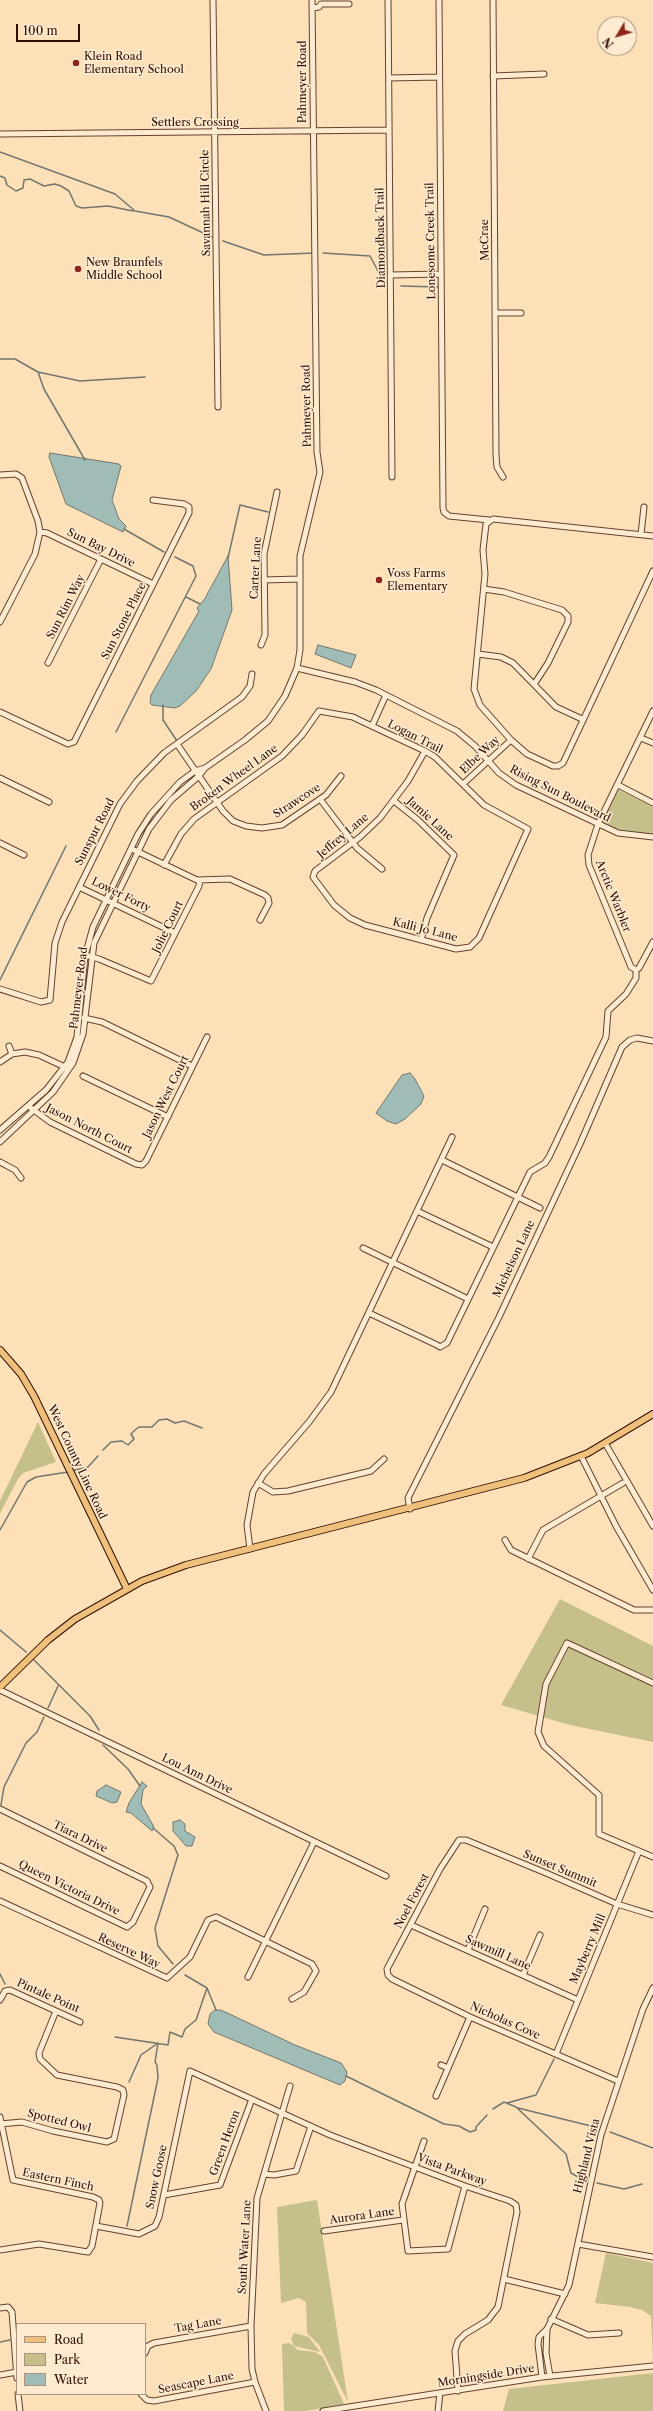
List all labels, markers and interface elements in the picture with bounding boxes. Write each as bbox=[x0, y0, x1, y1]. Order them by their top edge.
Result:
scale bar bbox=[18, 16, 82, 42]
north arrow bbox=[597, 16, 637, 56]
text: 100 m bbox=[23, 23, 58, 38]
text: N bbox=[600, 35, 617, 51]
street label: Pahmeyer Road bbox=[296, 41, 310, 123]
place label: Klein Road Elementary School bbox=[84, 50, 184, 76]
marker: Klein Road Elementary School bbox=[71, 58, 81, 68]
street label: Settlers Crossing bbox=[151, 116, 239, 130]
street label: Savannah Hill Circle bbox=[198, 150, 214, 256]
street label: Lonesome Creek Trail bbox=[423, 182, 439, 300]
street label: Diamondback Trail bbox=[374, 188, 388, 288]
street label: McCrae bbox=[478, 219, 492, 261]
place label: New Braunfels Middle School bbox=[86, 256, 163, 282]
marker: New Braunfels Middle School bbox=[73, 264, 83, 274]
street label: Pahmeyer Road bbox=[300, 365, 314, 447]
street label: Sun Bay Drive bbox=[65, 526, 137, 570]
street label: Carter Lane bbox=[248, 536, 264, 600]
place label: Voss Farms Elementary bbox=[387, 567, 448, 593]
street label: Sun Rim Way bbox=[44, 573, 88, 641]
marker: Voss Farms Elementary bbox=[374, 575, 384, 585]
street label: Sun Stone Place bbox=[99, 580, 149, 662]
street label: Logan Trail bbox=[385, 718, 445, 756]
street label: Elbe Way bbox=[457, 733, 503, 777]
street label: Broken Wheel Lane bbox=[188, 742, 280, 814]
street label: Rising Sun Boulevard bbox=[507, 763, 613, 825]
street label: Strawcove bbox=[271, 781, 323, 821]
street label: Jamie Lane bbox=[404, 795, 456, 843]
street label: Sunspur Road bbox=[72, 796, 118, 868]
street label: Jeffrey Lane bbox=[315, 811, 371, 861]
street label: Arctic Warbler bbox=[593, 858, 633, 934]
street label: Lower Forty bbox=[89, 875, 153, 915]
street label: Jolie Court bbox=[150, 899, 186, 955]
street label: Kalli Jo Lane bbox=[391, 916, 459, 944]
street label: Pahmeyer Road bbox=[67, 946, 91, 1030]
street label: Jason West Court bbox=[140, 1054, 192, 1140]
street label: Jason North Court bbox=[44, 1101, 134, 1157]
street label: Michelson Lane bbox=[490, 1218, 538, 1300]
street label: West County Line Road bbox=[45, 1403, 109, 1521]
street label: Lou Ann Drive bbox=[159, 1751, 235, 1797]
street label: Tiara Drive bbox=[51, 1818, 109, 1856]
street label: Sunset Summit bbox=[521, 1847, 599, 1891]
street label: Queen Victoria Drive bbox=[16, 1858, 122, 1918]
street label: Noel Forest bbox=[392, 1871, 432, 1931]
street label: Mayberry Mill bbox=[567, 1912, 609, 1986]
street label: Reserve Way bbox=[96, 1931, 162, 1971]
street label: Sawmill Lane bbox=[463, 1933, 533, 1973]
street label: Pintale Point bbox=[15, 1976, 81, 2016]
street label: Nicholas Cove bbox=[468, 2000, 542, 2042]
street label: Spotted Owl bbox=[26, 2107, 92, 2135]
street label: Green Heron bbox=[207, 2108, 243, 2178]
street label: Highland Vista bbox=[571, 2117, 603, 2195]
street label: Snow Goose bbox=[144, 2144, 170, 2210]
street label: Vista Parkway bbox=[416, 2151, 488, 2189]
street label: Eastern Finch bbox=[21, 2166, 95, 2194]
street label: South Water Lane bbox=[236, 2200, 254, 2294]
street label: Aurora Lane bbox=[329, 2205, 395, 2227]
street label: Tag Lane bbox=[173, 2314, 223, 2336]
legend bbox=[16, 2323, 146, 2395]
text: Road bbox=[54, 2332, 84, 2347]
text: Park bbox=[54, 2352, 80, 2367]
street label: Morningside Drive bbox=[437, 2362, 535, 2390]
street label: Seascape Lane bbox=[157, 2369, 235, 2397]
text: Water bbox=[54, 2372, 88, 2387]

